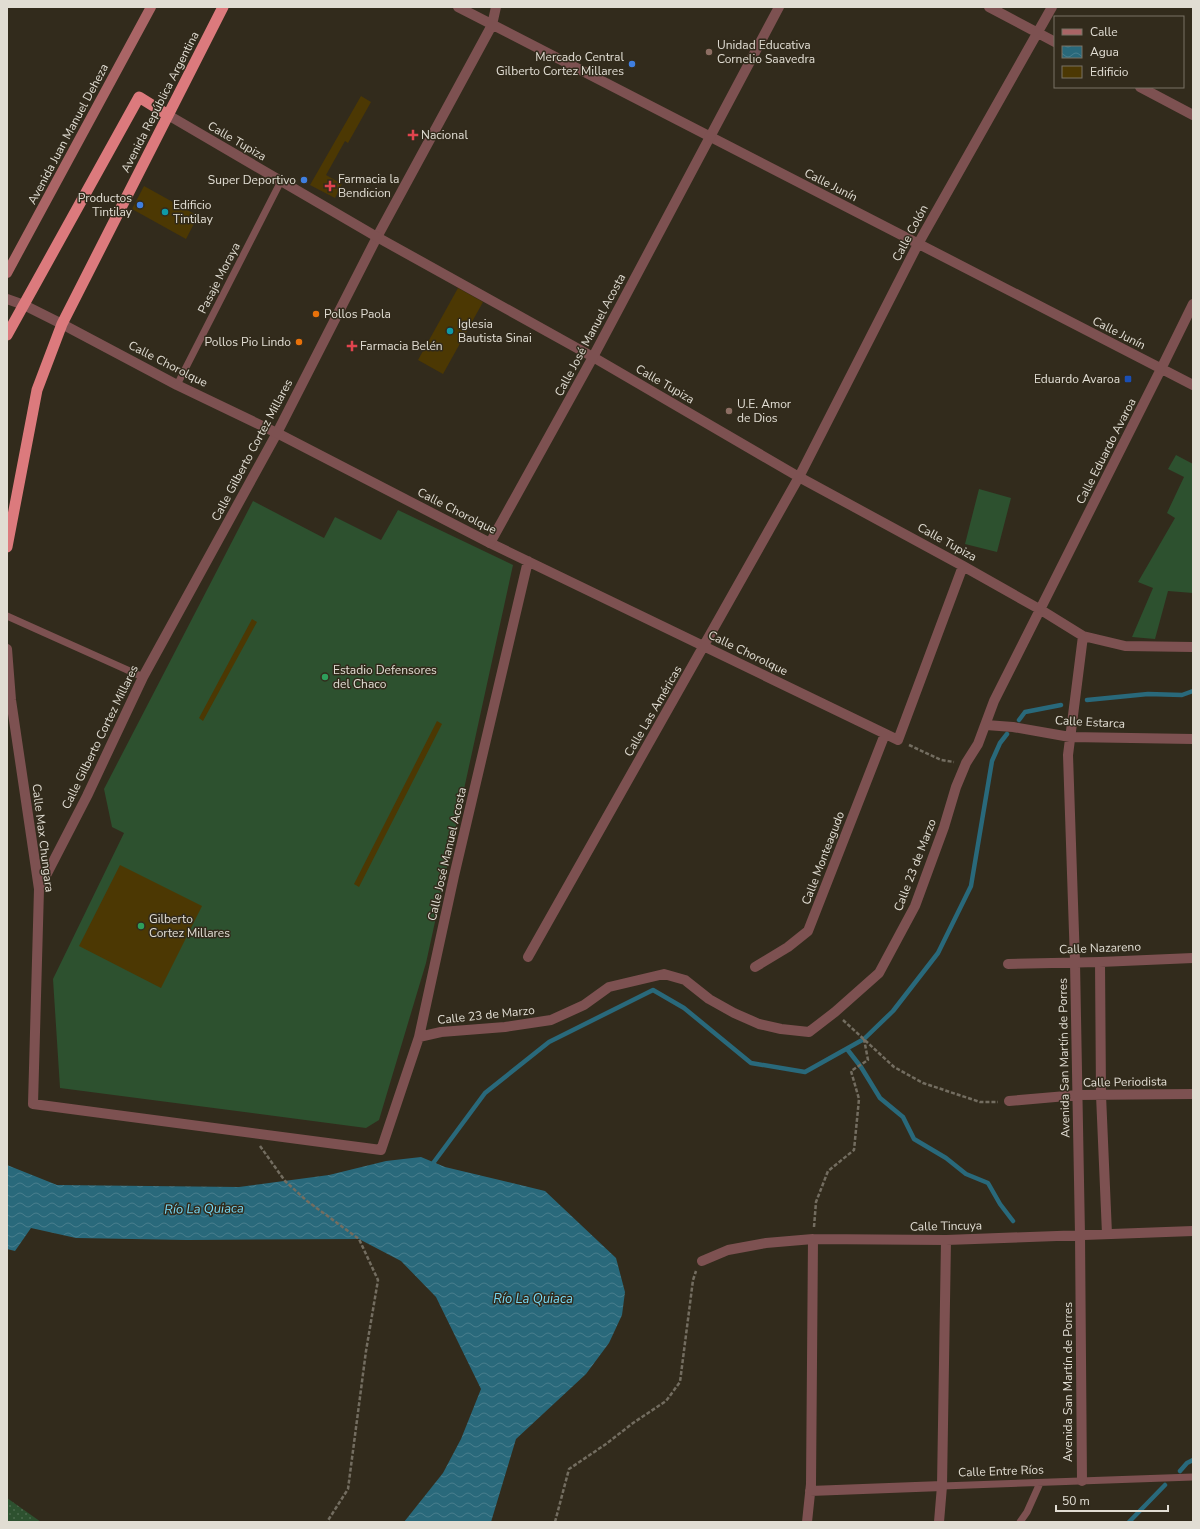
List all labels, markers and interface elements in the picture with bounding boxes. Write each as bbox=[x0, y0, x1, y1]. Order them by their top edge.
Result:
legend bbox=[1054, 16, 1184, 88]
text: Calle bbox=[1090, 24, 1118, 40]
street label: Avenida República Argentina bbox=[117, 29, 203, 175]
place label: Unidad Educativa Cornelio Saavedra bbox=[717, 37, 815, 67]
text: Agua bbox=[1090, 44, 1119, 60]
marker: Unidad Educativa Cornelio Saavedra bbox=[704, 47, 714, 57]
place label: Mercado Central Gilberto Cortez Millares bbox=[496, 49, 624, 79]
marker: Mercado Central Gilberto Cortez Millares bbox=[627, 59, 637, 69]
street label: Avenida Juan Manuel Deheza bbox=[24, 61, 112, 207]
text: Edificio bbox=[1090, 64, 1129, 80]
street label: Calle Tupiza bbox=[205, 118, 269, 164]
place label: Nacional bbox=[421, 127, 468, 143]
marker: Nacional bbox=[408, 130, 418, 140]
street label: Calle Junín bbox=[802, 165, 860, 205]
place label: Farmacia la Bendicion bbox=[338, 171, 399, 201]
place label: Super Deportivo bbox=[208, 172, 296, 188]
marker: Super Deportivo bbox=[299, 175, 309, 185]
marker: Farmacia la Bendicion bbox=[325, 181, 335, 191]
place label: Productos Tintilay bbox=[78, 190, 133, 220]
place label: Edificio Tintilay bbox=[173, 197, 214, 227]
marker: Productos Tintilay bbox=[135, 200, 145, 210]
street label: Calle Colón bbox=[888, 202, 932, 264]
marker: Edificio Tintilay bbox=[160, 207, 170, 217]
street label: Pasaje Moraya bbox=[194, 240, 244, 316]
street label: Calle José Manuel Acosta bbox=[551, 271, 629, 399]
place label: Pollos Paola bbox=[324, 306, 391, 322]
marker: Pollos Paola bbox=[311, 309, 321, 319]
street label: Calle Junín bbox=[1090, 313, 1148, 353]
place label: Iglesia Bautista Sinai bbox=[458, 316, 532, 346]
marker: Iglesia Bautista Sinai bbox=[445, 326, 455, 336]
place label: Pollos Pio Lindo bbox=[205, 334, 291, 350]
street label: Calle Chorolque bbox=[126, 337, 210, 391]
marker: Pollos Pio Lindo bbox=[294, 337, 304, 347]
place label: Farmacia Belén bbox=[360, 338, 443, 354]
marker: Farmacia Belén bbox=[347, 341, 357, 351]
street label: Calle Tupiza bbox=[633, 361, 697, 407]
place label: Eduardo Avaroa bbox=[1034, 371, 1120, 387]
marker: Eduardo Avaroa bbox=[1123, 374, 1133, 384]
street label: Calle Gilberto Cortez Millares bbox=[208, 376, 296, 524]
street label: Calle Eduardo Avaroa bbox=[1072, 395, 1140, 507]
place label: U.E. Amor de Dios bbox=[737, 396, 792, 426]
marker: U.E. Amor de Dios bbox=[724, 406, 734, 416]
street label: Calle Chorolque bbox=[415, 484, 499, 538]
street label: Calle Tupiza bbox=[914, 519, 980, 565]
street label: Calle Chorolque bbox=[705, 627, 791, 679]
street label: Calle Gilberto Cortez Millares bbox=[58, 662, 142, 812]
place label: Estadio Defensores del Chaco bbox=[333, 662, 437, 692]
street label: Calle Las Américas bbox=[620, 662, 686, 759]
marker: Estadio Defensores del Chaco bbox=[320, 672, 330, 682]
street label: Calle Estarca bbox=[1055, 712, 1125, 732]
street label: Calle Max Chungara bbox=[28, 783, 58, 893]
street label: Calle José Manuel Acosta bbox=[424, 786, 470, 922]
street label: Calle Monteagudo bbox=[798, 809, 848, 907]
street label: Calle 23 de Marzo bbox=[890, 816, 940, 913]
place label: Gilberto Cortez Millares bbox=[149, 911, 230, 941]
marker: Gilberto Cortez Millares bbox=[136, 921, 146, 931]
street label: Calle Nazareno bbox=[1059, 939, 1142, 957]
street label: Avenida San Martín de Porres bbox=[1055, 978, 1073, 1138]
street label: Calle 23 de Marzo bbox=[437, 1002, 536, 1028]
street label: Calle Periodista bbox=[1083, 1073, 1167, 1091]
water label: Río La Quiaca bbox=[164, 1199, 244, 1219]
street label: Calle Tincuya bbox=[910, 1217, 982, 1235]
water label: Río La Quiaca bbox=[493, 1290, 573, 1308]
street label: Avenida San Martín de Porres bbox=[1060, 1302, 1076, 1462]
street label: Calle Entre Ríos bbox=[958, 1462, 1044, 1480]
scale bar bbox=[1056, 1487, 1168, 1513]
text: 50 m bbox=[1062, 1493, 1090, 1509]

